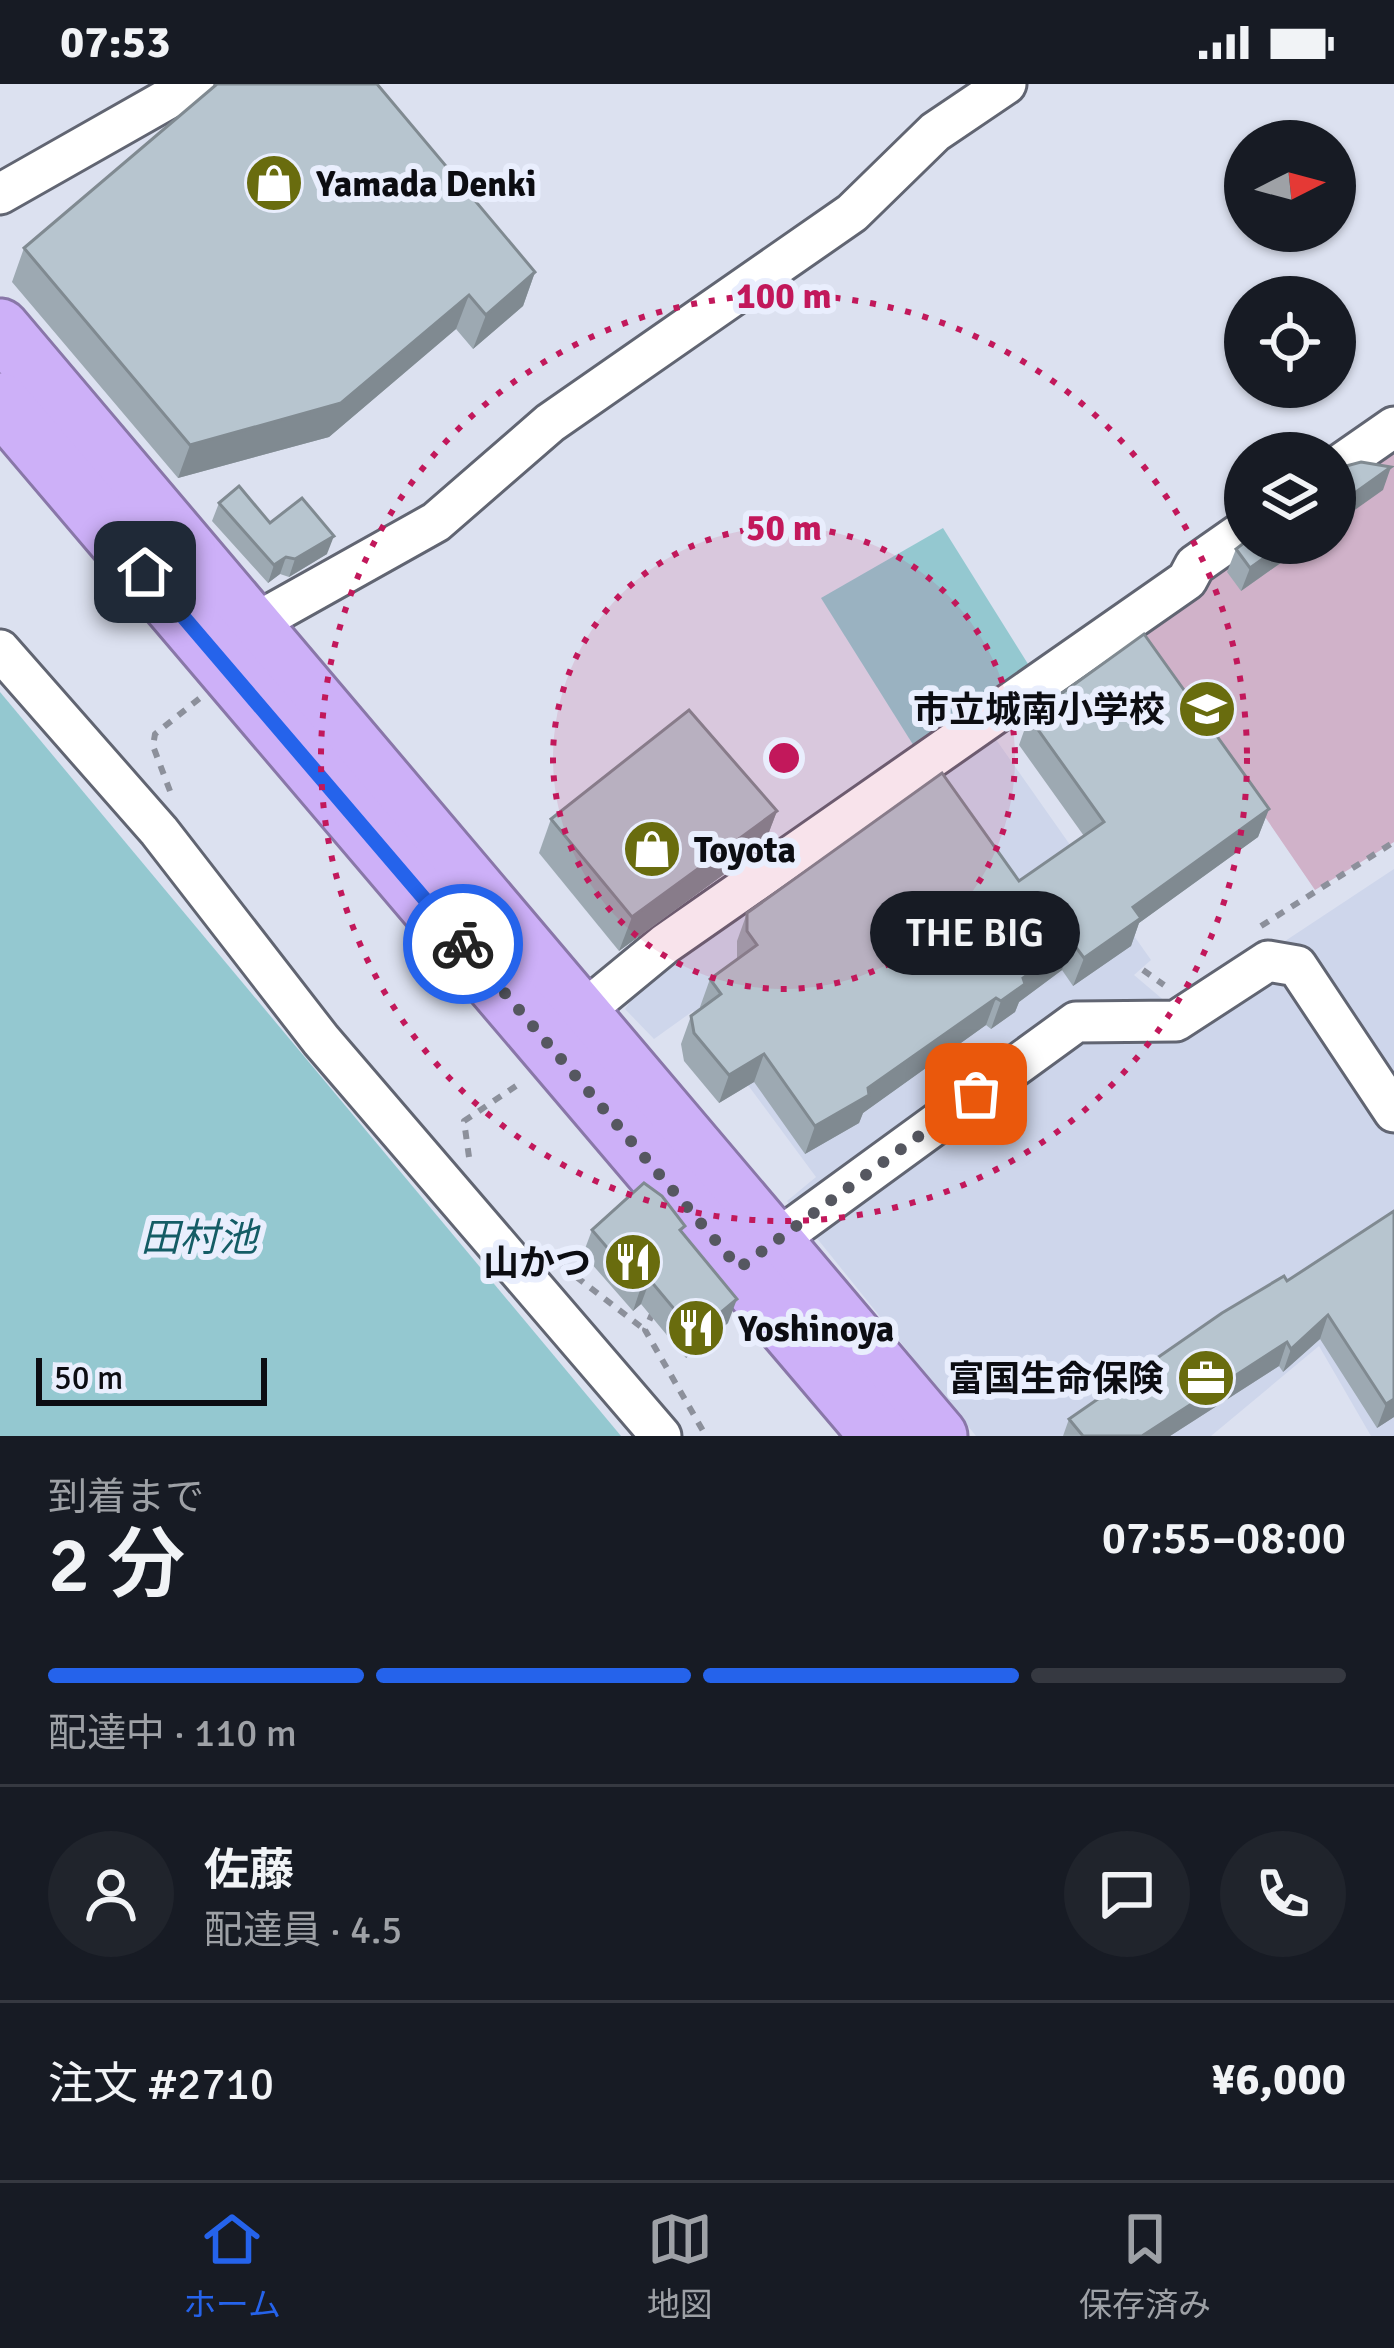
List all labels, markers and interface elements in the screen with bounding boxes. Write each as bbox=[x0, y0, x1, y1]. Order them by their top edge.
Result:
text: 07:53 bbox=[60, 15, 170, 70]
north arrow bbox=[1224, 120, 1356, 252]
map controls bbox=[1224, 120, 1356, 564]
shop icon: Yamada Denki bbox=[243, 152, 305, 214]
place label: Yamada Denki bbox=[315, 162, 536, 207]
text: 100 m bbox=[736, 274, 832, 319]
button: locate bbox=[1224, 276, 1356, 408]
button: layers bbox=[1224, 432, 1356, 564]
text: 50 m bbox=[746, 506, 822, 551]
pin bbox=[94, 521, 196, 623]
icon: home bbox=[112, 539, 178, 605]
school or university icon: 市立城南小学校 bbox=[1176, 678, 1238, 740]
place label: 市立城南小学校 bbox=[913, 688, 1165, 733]
centre of rings bbox=[763, 737, 805, 779]
shop icon: Toyota bbox=[621, 818, 683, 880]
place label: Toyota bbox=[694, 828, 796, 873]
courier bbox=[403, 884, 523, 1004]
callout: THE BIG bbox=[871, 890, 1081, 974]
text: THE BIG bbox=[906, 909, 1044, 957]
icon: bike bbox=[430, 911, 496, 977]
pin bbox=[925, 1043, 1027, 1145]
icon: bag bbox=[943, 1061, 1009, 1127]
water label: 田村池 bbox=[140, 1214, 261, 1262]
restaurant icon: 山かつ bbox=[602, 1231, 664, 1293]
place label: 山かつ bbox=[483, 1241, 591, 1286]
restaurant icon: Yoshinoya bbox=[665, 1297, 727, 1359]
place label: Yoshinoya bbox=[737, 1307, 894, 1352]
office icon: 富国生命保険 bbox=[1175, 1347, 1237, 1409]
scale bar bbox=[36, 1352, 267, 1405]
place label: 富国生命保険 bbox=[948, 1357, 1164, 1402]
text: 50 m bbox=[54, 1358, 123, 1399]
text: 到着まで bbox=[48, 1473, 204, 1521]
text: 07:55–08:00 bbox=[1102, 1511, 1346, 1566]
text: 2 分 bbox=[48, 1518, 185, 1614]
text: 配達中 · 110 m bbox=[48, 1709, 297, 1757]
button: person bbox=[48, 1831, 174, 1957]
button: chat bbox=[1064, 1831, 1190, 1957]
button: phone bbox=[1220, 1831, 1346, 1957]
text: 佐藤 bbox=[204, 1843, 294, 1898]
text: 配達員 · 4.5 bbox=[204, 1906, 402, 1954]
text: ¥6,000 bbox=[1211, 2052, 1346, 2107]
text: 注文 #2710 bbox=[48, 2057, 274, 2112]
tab: ホーム bbox=[183, 2206, 281, 2326]
tab: 地図 bbox=[647, 2206, 713, 2326]
tab: 保存済み bbox=[1079, 2206, 1211, 2326]

